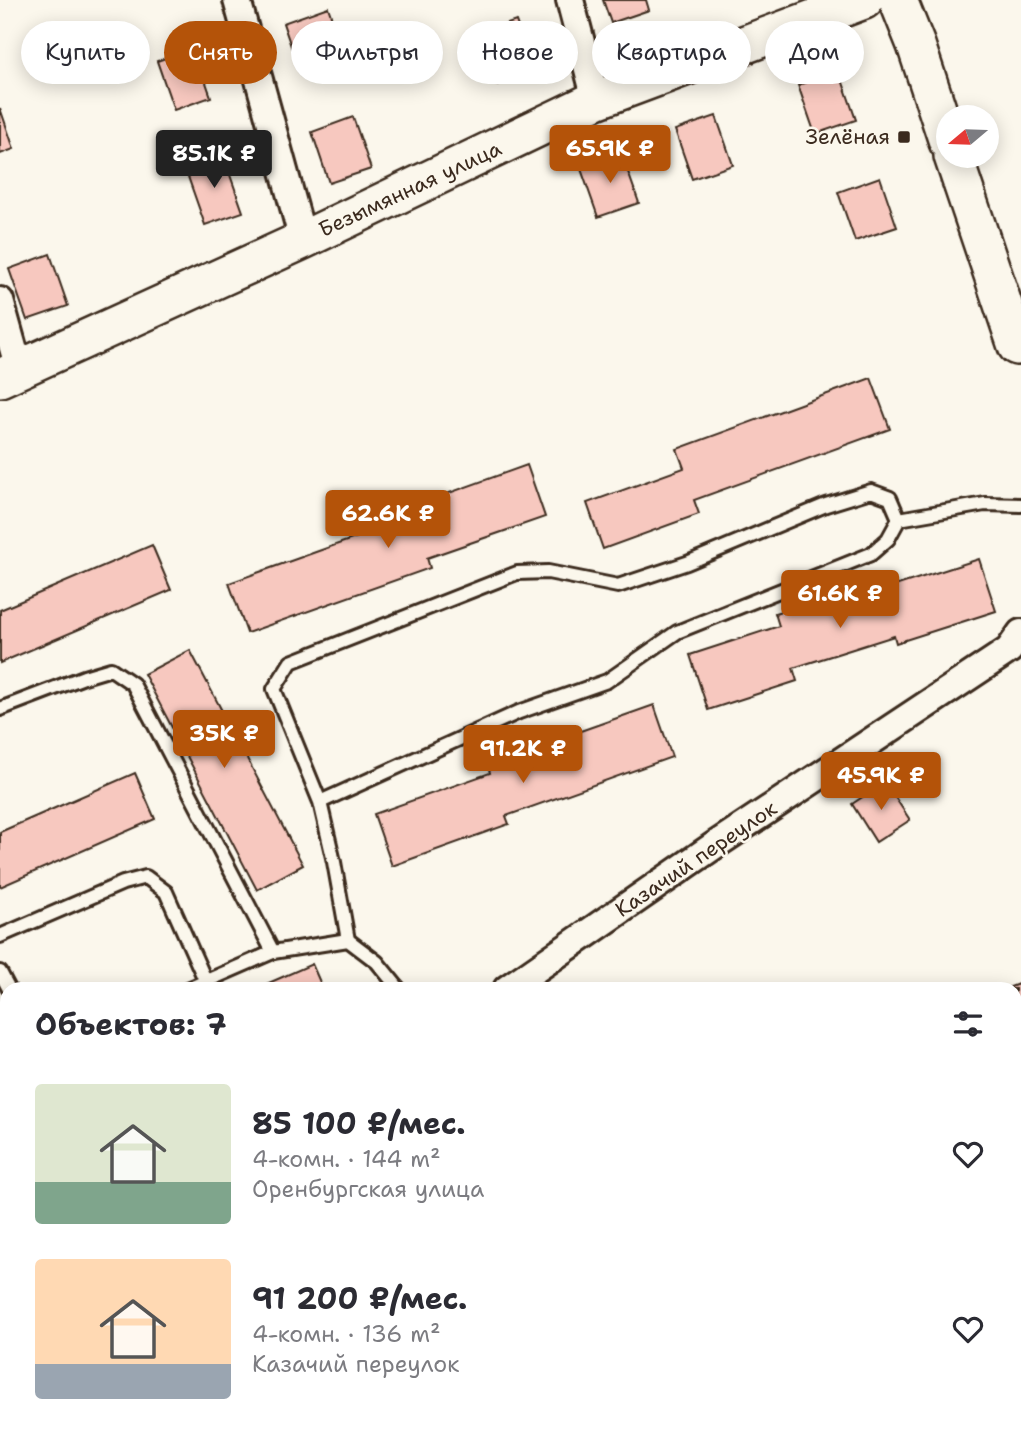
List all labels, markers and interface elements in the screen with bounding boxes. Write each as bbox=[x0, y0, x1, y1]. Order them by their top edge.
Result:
chip: Купить bbox=[21, 21, 150, 84]
chip: Снять bbox=[164, 21, 277, 84]
chip: Фильтры bbox=[291, 21, 443, 84]
chip: Новое bbox=[457, 21, 578, 84]
chip: Квартира bbox=[592, 21, 751, 84]
chip: Дом bbox=[765, 21, 864, 84]
north arrow bbox=[936, 105, 999, 168]
map controls bbox=[936, 105, 999, 168]
place label: Зелёная bbox=[805, 123, 890, 151]
pin: 65.9K ₽ bbox=[545, 125, 675, 185]
marker: Зелёная bbox=[896, 129, 912, 145]
pin: 85.1K ₽ bbox=[149, 130, 279, 190]
text: 65.9K ₽ bbox=[566, 133, 654, 163]
street label: Безымянная улица bbox=[314, 134, 506, 244]
text: 85.1K ₽ bbox=[172, 138, 256, 168]
pin: 62.6K ₽ bbox=[323, 490, 453, 550]
text: 62.6K ₽ bbox=[341, 498, 435, 528]
pin: 61.6K ₽ bbox=[775, 570, 905, 630]
text: 61.6K ₽ bbox=[797, 578, 883, 608]
pin: 35K ₽ bbox=[175, 710, 273, 770]
text: 35K ₽ bbox=[189, 718, 259, 748]
pin: 91.2K ₽ bbox=[458, 726, 588, 785]
text: 91.2K ₽ bbox=[479, 733, 567, 763]
pin: 45.9K ₽ bbox=[816, 752, 946, 812]
text: 45.9K ₽ bbox=[837, 760, 925, 790]
street label: Казачий переулок bbox=[610, 794, 782, 924]
text: Объектов: 7 bbox=[35, 1004, 227, 1045]
icon: filters bbox=[949, 1005, 987, 1043]
text: 85 100 ₽/мес. bbox=[252, 1103, 466, 1144]
icon: home bbox=[91, 1112, 175, 1196]
icon: heart bbox=[949, 1135, 987, 1173]
text: 4-комн. · 144 m² bbox=[252, 1144, 441, 1174]
text: Оренбургская улица bbox=[252, 1174, 484, 1204]
text: 91 200 ₽/мес. bbox=[252, 1278, 467, 1319]
icon: home bbox=[91, 1287, 175, 1371]
icon: heart bbox=[949, 1310, 987, 1348]
text: 4-комн. · 136 m² bbox=[252, 1319, 441, 1349]
text: Казачий переулок bbox=[252, 1349, 459, 1379]

